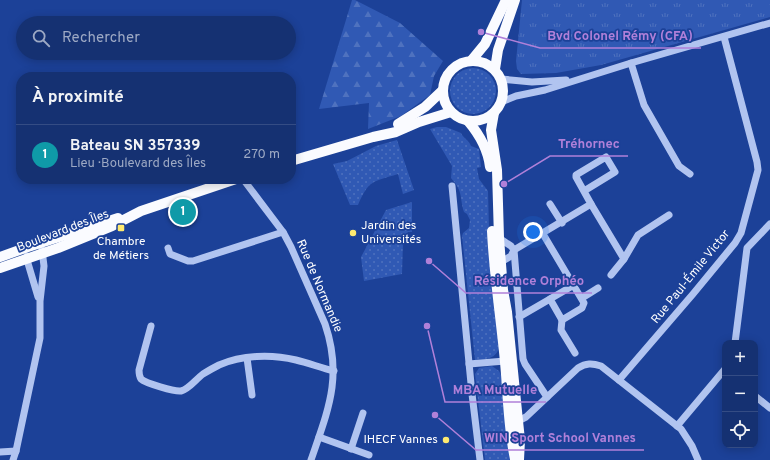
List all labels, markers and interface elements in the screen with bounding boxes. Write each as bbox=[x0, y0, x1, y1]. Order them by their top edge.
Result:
search box bbox=[16, 16, 296, 60]
callout: Bvd Colonel Rémy (CFA) bbox=[540, 23, 701, 48]
icon: search bbox=[30, 27, 52, 49]
text: Rechercher bbox=[62, 29, 140, 48]
text: Bvd Colonel Rémy (CFA) bbox=[547, 29, 693, 45]
text: À proximité bbox=[32, 87, 124, 109]
callout: Tréhornec bbox=[550, 131, 628, 156]
text: Bateau SN 357339 bbox=[70, 137, 201, 156]
text: Tréhornec bbox=[558, 137, 620, 153]
text: 1 bbox=[42, 147, 48, 163]
text: 270 m bbox=[243, 147, 280, 163]
text: Lieu · Boulevard des Îles bbox=[70, 156, 206, 172]
pin: 1 bbox=[170, 197, 196, 227]
street label: Boulevard des Îles bbox=[15, 206, 111, 256]
place label: Jardin des Universités bbox=[361, 218, 421, 248]
your location bbox=[523, 222, 543, 242]
marker: Chambre de Métiers bbox=[116, 223, 126, 233]
street label: Rue Paul-Émile Victor bbox=[648, 226, 734, 327]
marker: Jardin des Universités bbox=[348, 228, 358, 238]
place label: Chambre de Métiers bbox=[93, 234, 149, 264]
street label: Rue de Normandie bbox=[292, 237, 346, 335]
callout: Résidence Orphéo bbox=[466, 268, 592, 293]
text: Résidence Orphéo bbox=[474, 274, 584, 290]
map controls bbox=[722, 340, 758, 448]
button: + bbox=[722, 340, 758, 376]
button: − bbox=[722, 376, 758, 412]
callout: MBA Mutuelle bbox=[445, 377, 546, 402]
text: MBA Mutuelle bbox=[453, 383, 537, 399]
button: locate bbox=[722, 412, 758, 448]
callout: WIN Sport School Vannes bbox=[476, 425, 644, 450]
text: WIN Sport School Vannes bbox=[484, 431, 636, 447]
place label: IHECF Vannes bbox=[363, 432, 438, 448]
marker: IHECF Vannes bbox=[441, 435, 451, 445]

